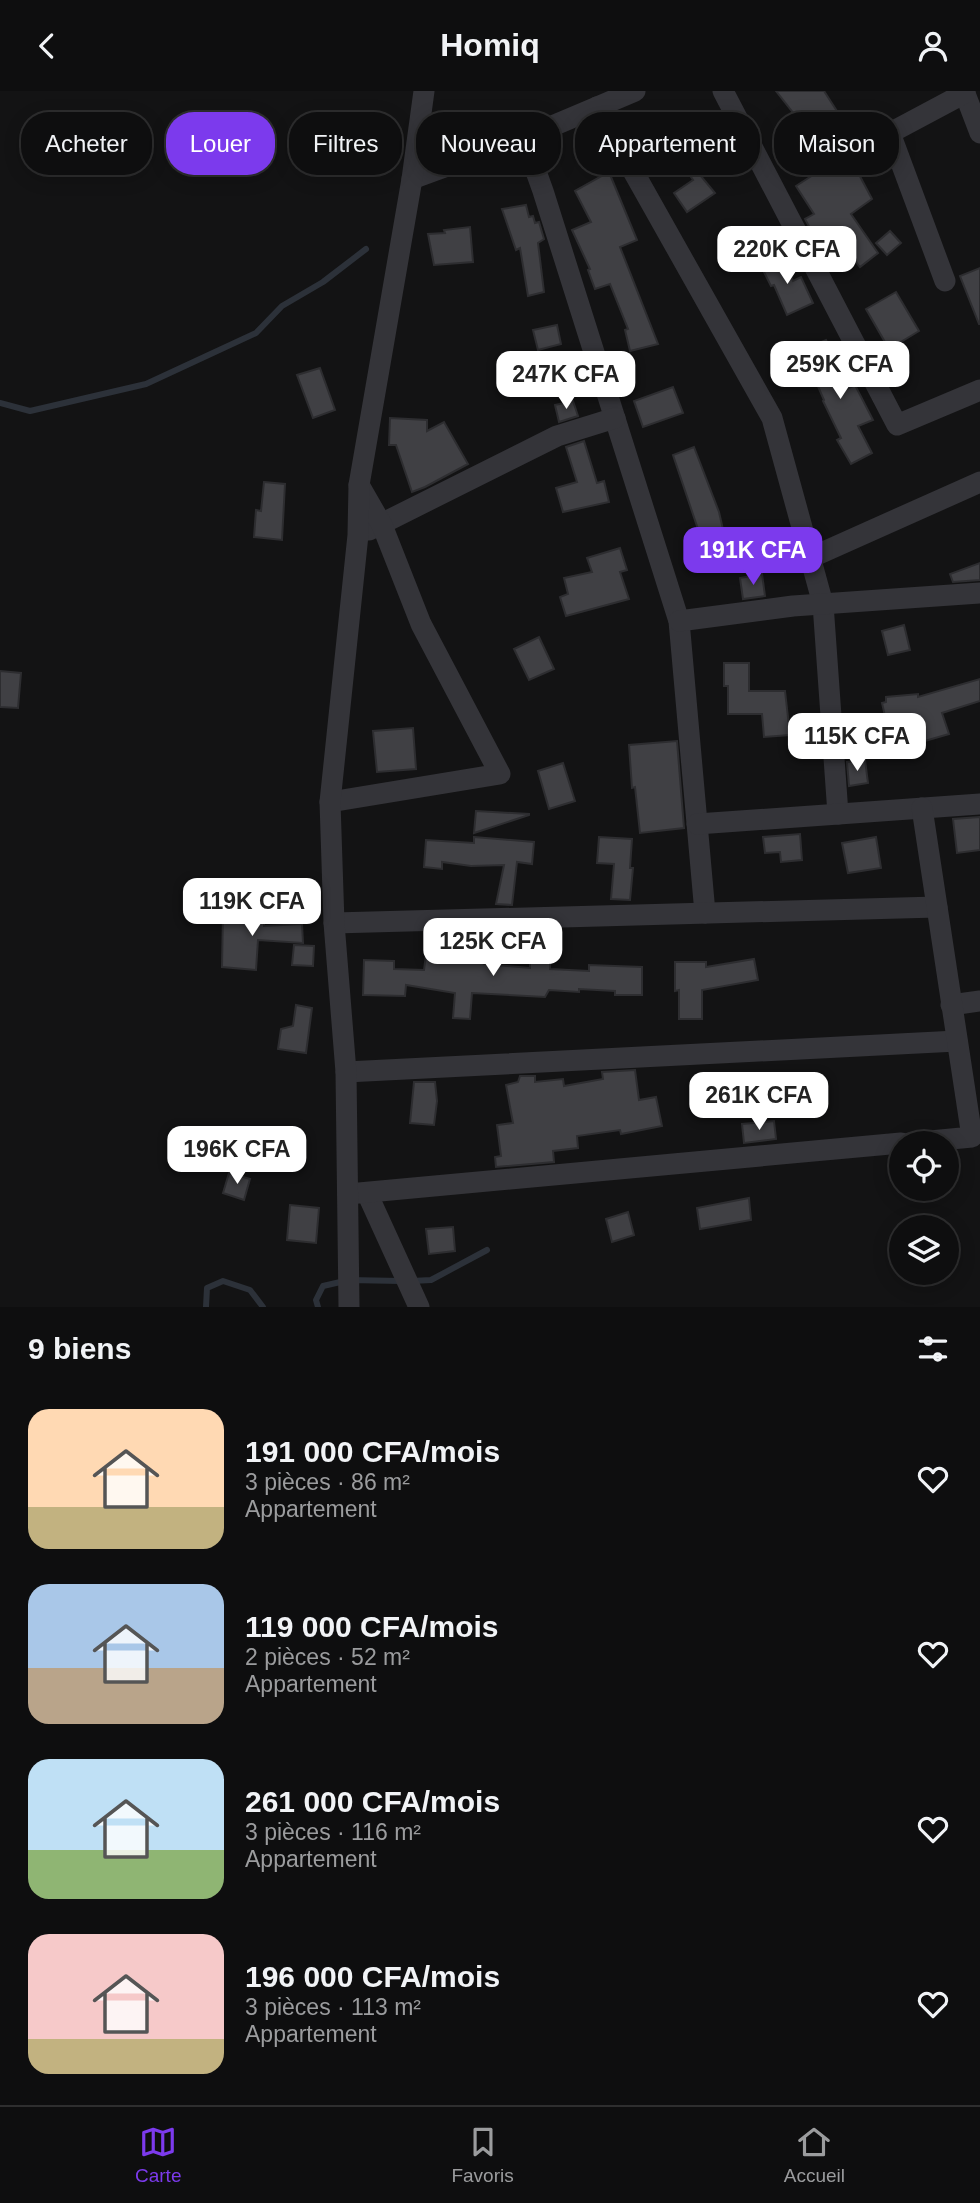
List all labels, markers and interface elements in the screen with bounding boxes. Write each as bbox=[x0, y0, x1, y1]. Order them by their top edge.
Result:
icon: back bbox=[28, 27, 66, 65]
text: Homiq bbox=[440, 27, 540, 63]
icon: person bbox=[914, 27, 952, 65]
chip: Acheter bbox=[21, 112, 152, 175]
chip: Louer bbox=[166, 112, 275, 175]
chip: Filtres bbox=[289, 112, 402, 175]
chip: Nouveau bbox=[416, 112, 561, 175]
chip: Appartement bbox=[575, 112, 760, 175]
chip: Maison bbox=[774, 112, 899, 175]
pin: 220K CFA bbox=[715, 227, 859, 286]
text: 220K CFA bbox=[733, 236, 841, 262]
pin: 259K CFA bbox=[768, 341, 912, 401]
pin: 247K CFA bbox=[494, 351, 638, 411]
text: 259K CFA bbox=[786, 351, 894, 377]
text: 247K CFA bbox=[512, 361, 620, 387]
pin: 191K CFA bbox=[681, 527, 825, 587]
text: 191K CFA bbox=[699, 537, 807, 563]
pin: 115K CFA bbox=[785, 713, 929, 773]
text: 115K CFA bbox=[804, 723, 910, 749]
pin: 119K CFA bbox=[180, 879, 324, 938]
text: 119K CFA bbox=[199, 888, 305, 914]
pin: 125K CFA bbox=[421, 919, 565, 978]
text: 125K CFA bbox=[439, 928, 547, 954]
pin: 261K CFA bbox=[687, 1073, 831, 1132]
text: 261K CFA bbox=[705, 1082, 813, 1108]
pin: 196K CFA bbox=[165, 1127, 309, 1186]
map controls bbox=[889, 1131, 959, 1285]
button: locate bbox=[889, 1131, 959, 1201]
text: 196K CFA bbox=[183, 1136, 291, 1162]
button: layers bbox=[889, 1215, 959, 1285]
icon: filters bbox=[914, 1330, 952, 1368]
text: 9 biens bbox=[28, 1332, 131, 1365]
text: 191 000 CFA/mois bbox=[245, 1435, 500, 1468]
icon: home bbox=[84, 1437, 168, 1521]
icon: heart bbox=[914, 1460, 952, 1498]
text: 3 pièces · 86 m² bbox=[245, 1469, 410, 1495]
text: Appartement bbox=[245, 1496, 377, 1522]
text: 119 000 CFA/mois bbox=[245, 1610, 498, 1643]
icon: home bbox=[84, 1612, 168, 1696]
icon: heart bbox=[914, 1635, 952, 1673]
text: 2 pièces · 52 m² bbox=[245, 1644, 410, 1670]
text: Appartement bbox=[245, 1671, 377, 1697]
text: 261 000 CFA/mois bbox=[245, 1785, 500, 1818]
icon: home bbox=[84, 1787, 168, 1871]
icon: heart bbox=[914, 1810, 952, 1848]
text: 3 pièces · 116 m² bbox=[245, 1819, 421, 1845]
text: Appartement bbox=[245, 1846, 377, 1872]
text: 196 000 CFA/mois bbox=[245, 1960, 500, 1993]
icon: home bbox=[84, 1962, 168, 2046]
icon: heart bbox=[914, 1985, 952, 2023]
text: 3 pièces · 113 m² bbox=[245, 1994, 421, 2020]
text: Appartement bbox=[245, 2021, 377, 2047]
tab: Carte bbox=[135, 2123, 181, 2187]
tab: Favoris bbox=[451, 2123, 514, 2187]
tab: Accueil bbox=[784, 2123, 845, 2187]

